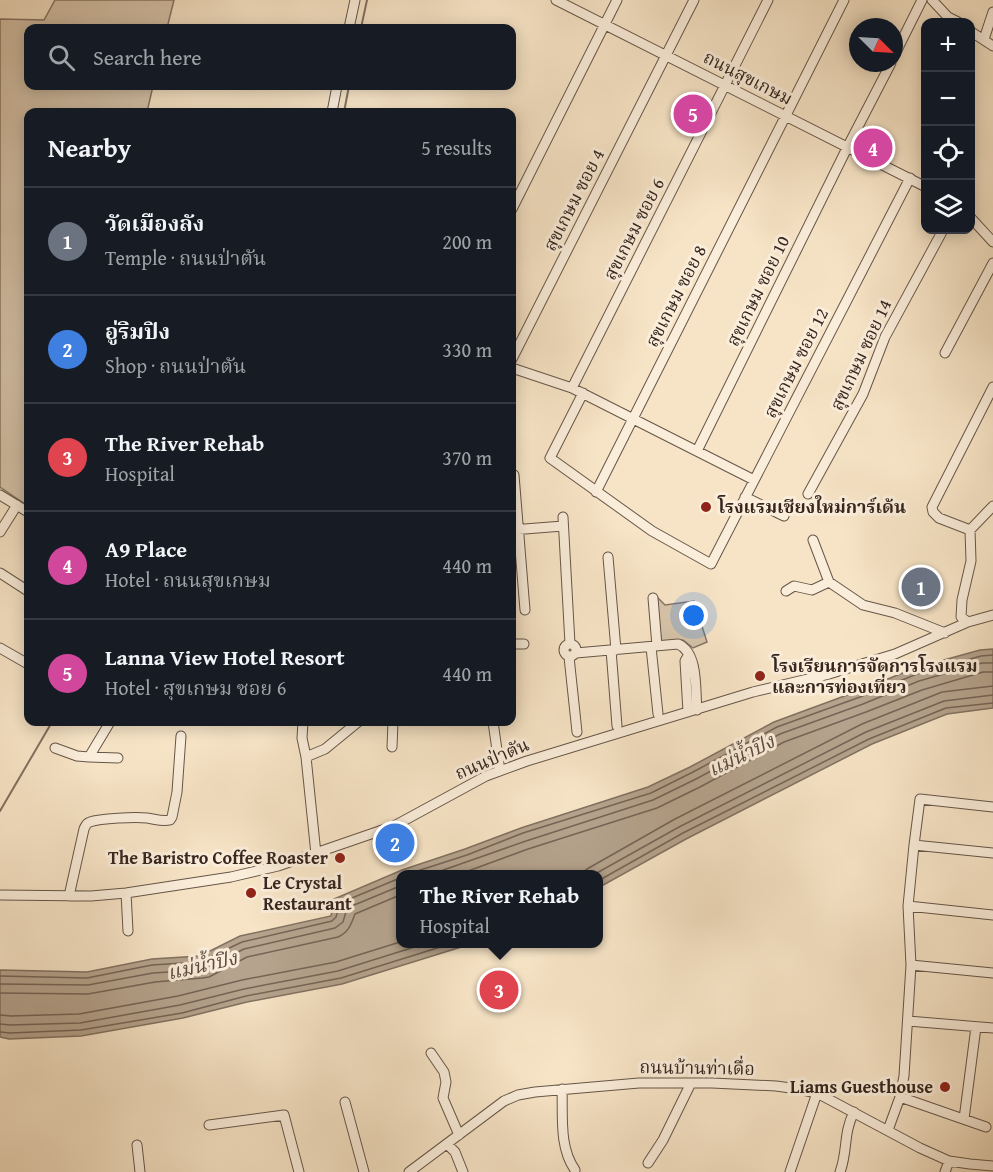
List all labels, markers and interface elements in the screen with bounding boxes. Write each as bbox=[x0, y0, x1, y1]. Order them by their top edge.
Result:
north arrow bbox=[849, 18, 903, 72]
map controls bbox=[921, 18, 975, 234]
button: + bbox=[921, 18, 975, 72]
search box bbox=[24, 24, 516, 90]
icon: search bbox=[45, 41, 78, 74]
text: Search here bbox=[93, 41, 202, 73]
street label: ถนนสุขเกษม bbox=[699, 43, 798, 112]
button: − bbox=[921, 72, 975, 126]
pin: 5 bbox=[674, 92, 712, 136]
pin: 4 bbox=[854, 126, 892, 170]
button: locate bbox=[921, 126, 975, 180]
text: Nearby bbox=[48, 128, 131, 167]
text: 5 results bbox=[421, 133, 492, 162]
street label: สุขเกษม ซอย 4 bbox=[536, 144, 611, 255]
street label: สุขเกษม ซอย 6 bbox=[596, 173, 671, 284]
button: layers bbox=[921, 180, 975, 234]
text: วัดเมืองลัง bbox=[105, 207, 204, 239]
text: 1 bbox=[62, 227, 73, 256]
text: 200 m bbox=[442, 227, 492, 256]
street label: สุขเกษม ซอย 10 bbox=[719, 231, 796, 351]
street label: สุขเกษม ซอย 8 bbox=[638, 240, 713, 351]
text: Temple · ถนนป่าตัน bbox=[105, 243, 266, 272]
street label: สุขเกษม ซอย 14 bbox=[823, 295, 898, 415]
street label: สุขเกษม ซอย 12 bbox=[756, 303, 835, 422]
text: อู่ริมปิง bbox=[105, 315, 170, 347]
text: 2 bbox=[62, 335, 73, 364]
text: 330 m bbox=[442, 335, 492, 364]
text: Shop · ถนนป่าตัน bbox=[105, 351, 246, 380]
text: The River Rehab bbox=[105, 427, 264, 459]
text: 3 bbox=[62, 443, 73, 472]
text: 370 m bbox=[442, 443, 492, 472]
text: Hospital bbox=[105, 459, 175, 488]
place label: โรงแรมเชียงใหม่การ์เด้น bbox=[717, 493, 906, 520]
marker: โรงแรมเชียงใหม่การ์เด้น bbox=[699, 500, 713, 514]
text: A9 Place bbox=[105, 533, 187, 565]
text: 4 bbox=[62, 551, 73, 580]
text: 440 m bbox=[442, 551, 492, 580]
pin: 1 bbox=[902, 564, 940, 610]
text: Hotel · ถนนสุขเกษม bbox=[105, 565, 271, 594]
your location bbox=[679, 601, 708, 630]
text: Lanna View Hotel Resort bbox=[105, 641, 345, 673]
place label: โรงเรียนการจัดการโรงแรม และการท่องเที่ยว bbox=[771, 652, 978, 700]
text: 5 bbox=[62, 659, 73, 688]
text: 440 m bbox=[442, 659, 492, 688]
marker: โรงเรียนการจัดการโรงแรม และการท่องเที่ยว bbox=[753, 669, 767, 683]
text: Hotel · สุขเกษม ซอย 6 bbox=[105, 673, 286, 702]
water label: แม่น้ำปิง bbox=[702, 726, 780, 783]
street label: ถนนป่าตัน bbox=[450, 731, 533, 786]
pin: 2 bbox=[376, 820, 414, 866]
place label: The Baristro Coffee Roaster bbox=[108, 844, 329, 871]
marker: The Baristro Coffee Roaster bbox=[333, 851, 347, 865]
place label: Le Crystal Restaurant bbox=[263, 869, 352, 917]
popup bbox=[396, 870, 603, 948]
text: The River Rehab bbox=[420, 879, 579, 911]
marker: Le Crystal Restaurant bbox=[244, 886, 258, 900]
text: Hospital bbox=[420, 911, 490, 940]
water label: แม่น้ำปิง bbox=[164, 942, 241, 987]
pin: 3 bbox=[480, 968, 518, 1012]
street label: ถนนบ้านท่าเดื่อ bbox=[639, 1053, 755, 1082]
place label: Liams Guesthouse bbox=[790, 1073, 933, 1100]
marker: Liams Guesthouse bbox=[938, 1080, 952, 1094]

